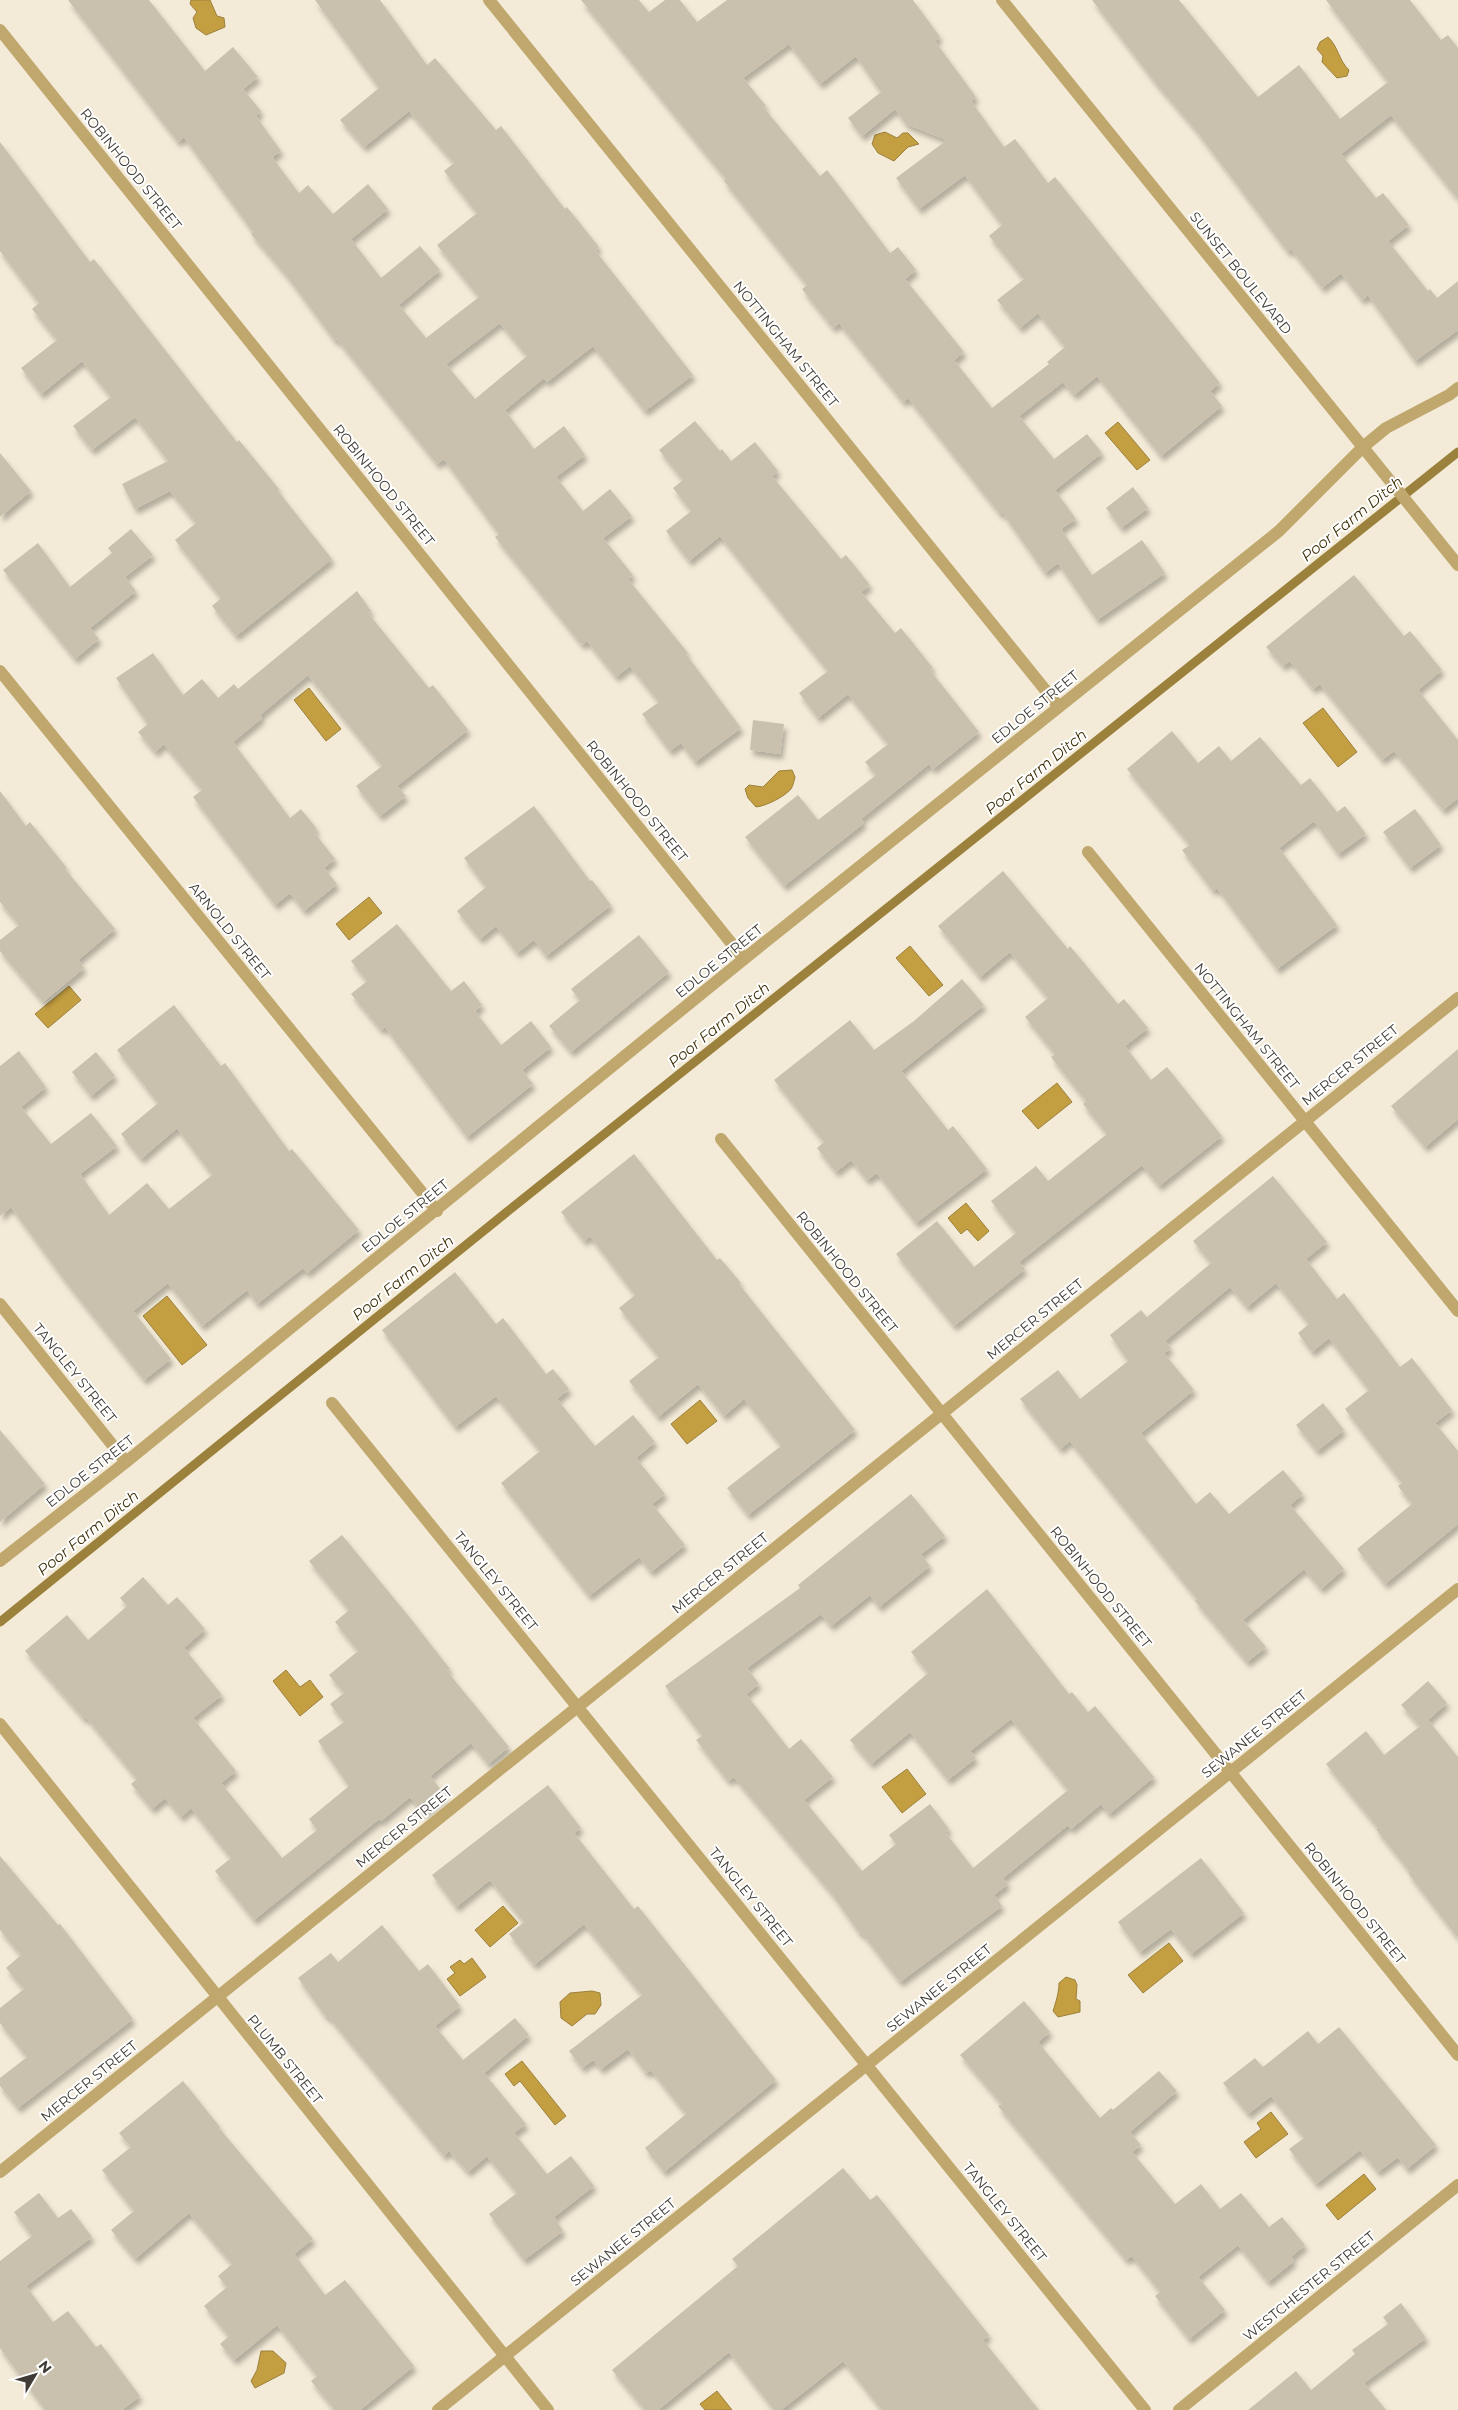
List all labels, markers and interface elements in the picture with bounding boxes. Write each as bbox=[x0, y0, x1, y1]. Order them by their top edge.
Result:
street label: ROBINHOOD STREET bbox=[76, 104, 186, 234]
street label: SUNSET BOULEVARD bbox=[1186, 208, 1296, 338]
street label: NOTTINGHAM STREET bbox=[729, 277, 843, 411]
street label: ROBINHOOD STREET bbox=[329, 420, 439, 550]
water label: Poor Farm Ditch bbox=[1297, 472, 1406, 565]
street label: EDLOE STREET bbox=[988, 666, 1082, 748]
water label: Poor Farm Ditch bbox=[981, 725, 1090, 818]
street label: ROBINHOOD STREET bbox=[582, 736, 692, 866]
street label: ARNOLD STREET bbox=[185, 879, 275, 983]
street label: EDLOE STREET bbox=[672, 920, 766, 1002]
street label: NOTTINGHAM STREET bbox=[1190, 959, 1304, 1093]
water label: Poor Farm Ditch bbox=[664, 978, 773, 1071]
street label: MERCER STREET bbox=[1298, 1020, 1402, 1110]
street label: EDLOE STREET bbox=[358, 1175, 452, 1257]
street label: ROBINHOOD STREET bbox=[792, 1207, 902, 1337]
water label: Poor Farm Ditch bbox=[348, 1231, 457, 1324]
street label: MERCER STREET bbox=[983, 1274, 1087, 1364]
street label: TANGLEY STREET bbox=[29, 1319, 121, 1427]
street label: EDLOE STREET bbox=[42, 1431, 138, 1511]
water label: Poor Farm Ditch bbox=[33, 1486, 142, 1579]
street label: ROBINHOOD STREET bbox=[1046, 1522, 1156, 1652]
street label: TANGLEY STREET bbox=[450, 1527, 542, 1635]
street label: MERCER STREET bbox=[668, 1528, 772, 1618]
street label: SEWANEE STREET bbox=[1198, 1686, 1310, 1782]
street label: MERCER STREET bbox=[352, 1782, 456, 1872]
street label: ROBINHOOD STREET bbox=[1300, 1838, 1410, 1968]
street label: TANGLEY STREET bbox=[705, 1843, 797, 1951]
street label: SEWANEE STREET bbox=[883, 1940, 995, 2036]
street label: PLUMB STREET bbox=[243, 2011, 327, 2107]
street label: MERCER STREET bbox=[37, 2036, 141, 2126]
street label: TANGLEY STREET bbox=[959, 2158, 1051, 2266]
street label: SEWANEE STREET bbox=[567, 2194, 679, 2290]
street label: WESTCHESTER STREET bbox=[1239, 2227, 1379, 2345]
north arrow bbox=[10, 2350, 60, 2400]
text: N bbox=[35, 2357, 56, 2377]

